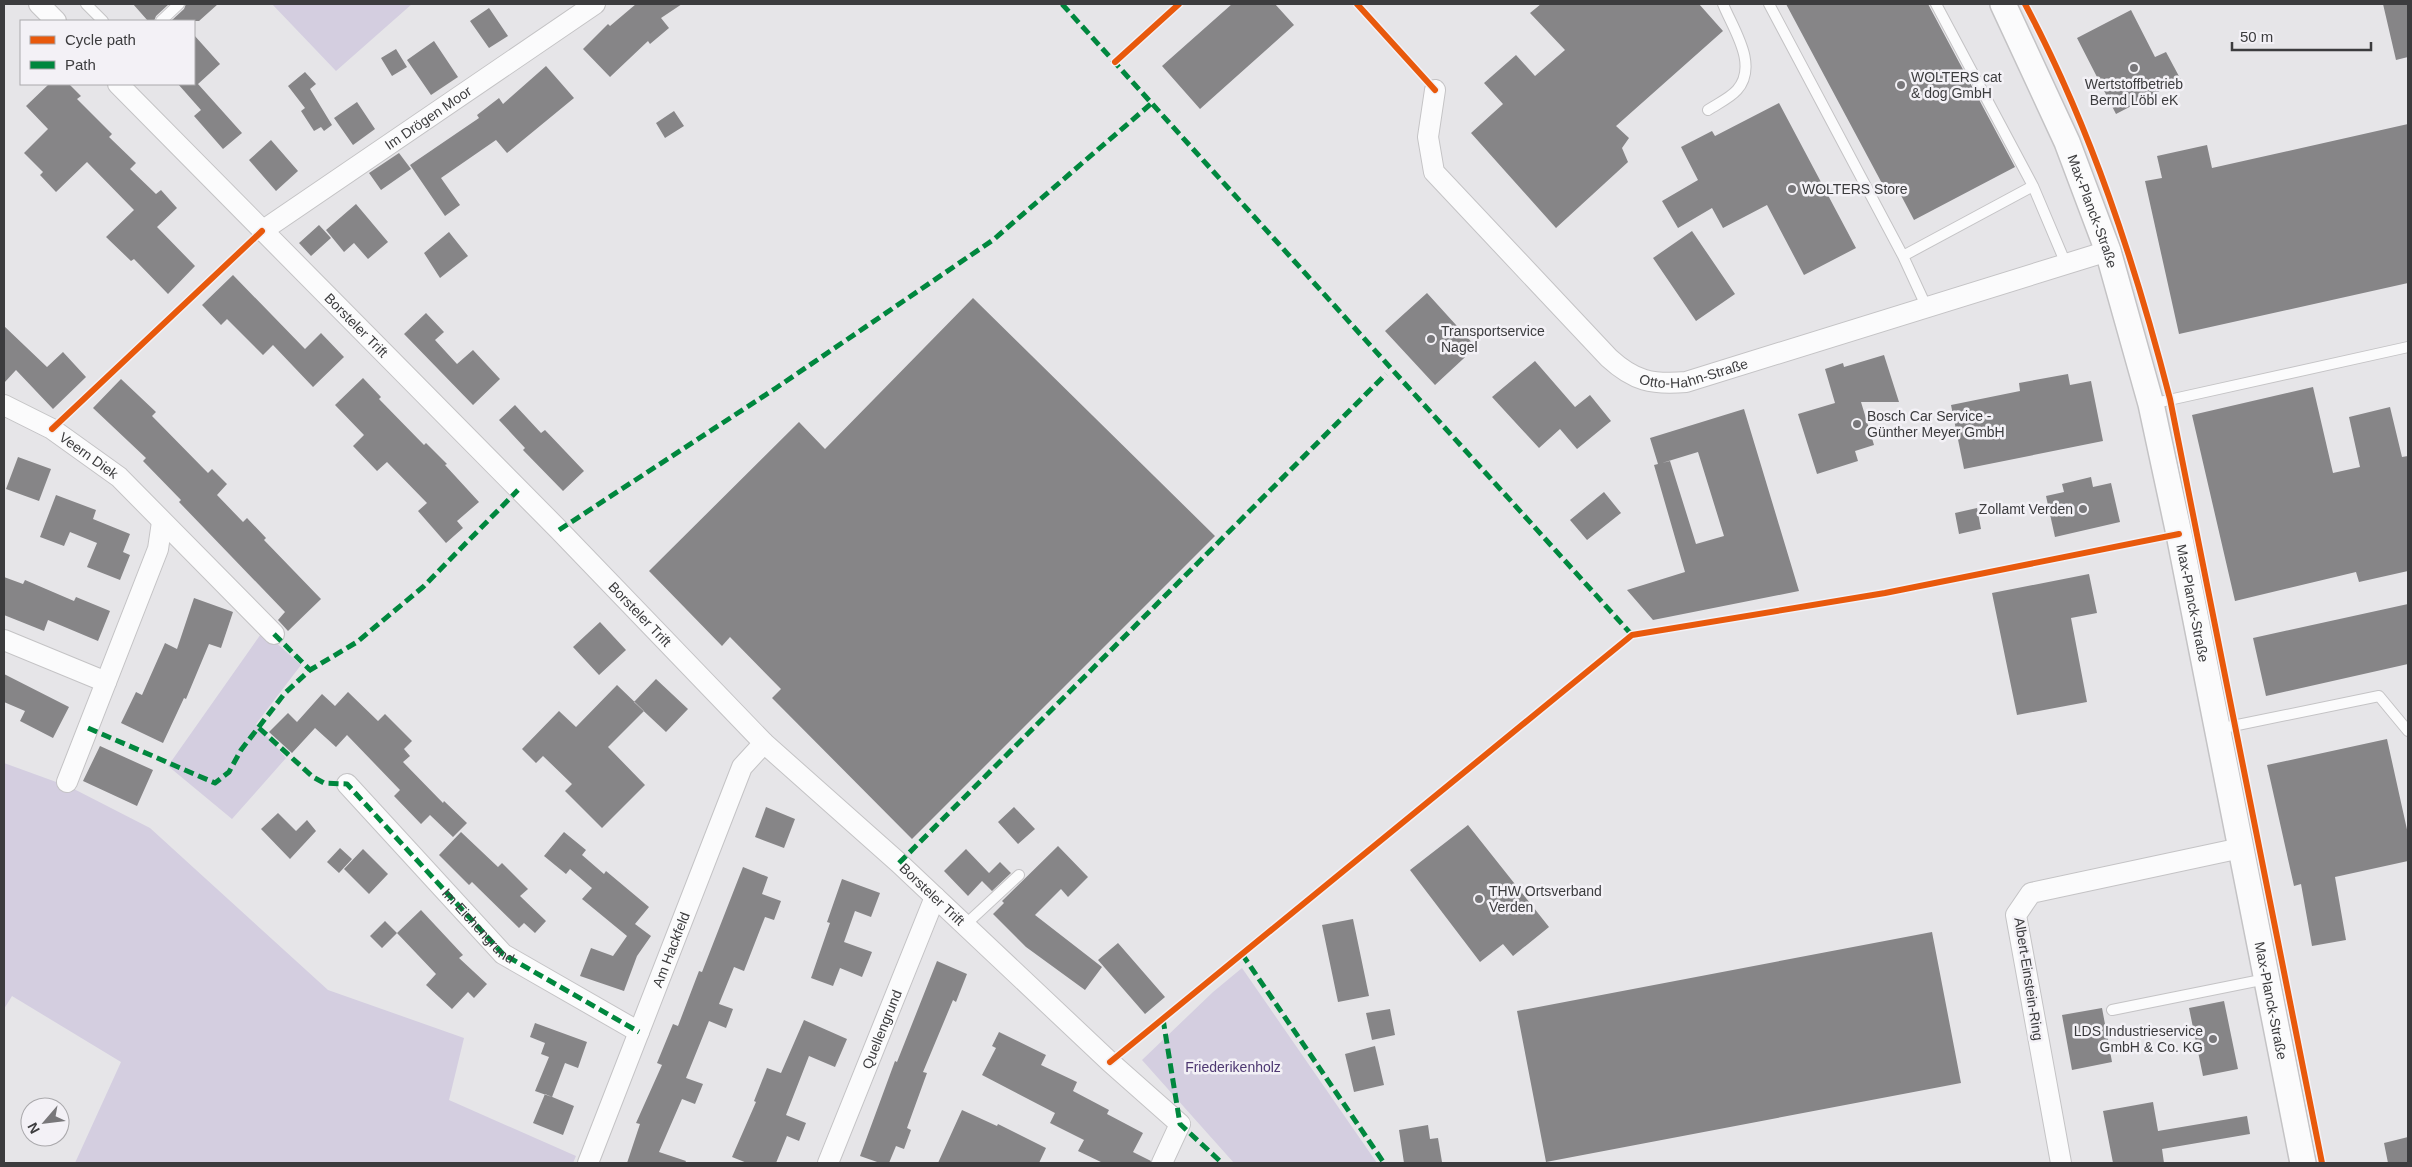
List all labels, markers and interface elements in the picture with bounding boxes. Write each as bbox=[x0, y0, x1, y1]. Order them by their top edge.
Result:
legend bbox=[20, 20, 195, 85]
scale bar bbox=[2232, 20, 2371, 52]
text: 50 m bbox=[2240, 28, 2273, 45]
text: Cycle path bbox=[65, 31, 136, 48]
text: Path bbox=[65, 56, 96, 73]
marker: Wertstoffbetrieb Bernd Löbl eK bbox=[2128, 62, 2140, 74]
place label: WOLTERS cat & dog GmbH bbox=[1911, 69, 2002, 101]
place label: Wertstoffbetrieb Bernd Löbl eK bbox=[2085, 76, 2183, 108]
marker: WOLTERS cat & dog GmbH bbox=[1895, 79, 1907, 91]
street label: Im Drögen Moor bbox=[382, 82, 475, 153]
street label: Max-Planck-Straße bbox=[2064, 152, 2120, 270]
place label: WOLTERS Store bbox=[1802, 181, 1908, 197]
marker: WOLTERS Store bbox=[1786, 183, 1798, 195]
street label: Borsteler Trift bbox=[321, 290, 391, 360]
place label: Transportservice Nagel bbox=[1441, 323, 1545, 355]
marker: Transportservice Nagel bbox=[1425, 333, 1437, 345]
street label: Otto-Hahn-Straße bbox=[1637, 355, 1750, 391]
place label: Bosch Car Service - Günther Meyer GmbH bbox=[1867, 408, 2005, 440]
marker: Bosch Car Service - Günther Meyer GmbH bbox=[1851, 418, 1863, 430]
street label: Veern Diek bbox=[56, 429, 122, 482]
place label: Zollamt Verden bbox=[1979, 501, 2073, 517]
marker: Zollamt Verden bbox=[2077, 503, 2089, 515]
street label: Max-Planck-Straße bbox=[2173, 543, 2212, 664]
street label: Borsteler Trift bbox=[605, 579, 675, 650]
street label: Borsteler Trift bbox=[896, 860, 968, 929]
place label: THW Ortsverband Verden bbox=[1489, 883, 1602, 915]
street label: Im Eichengrund bbox=[439, 885, 517, 967]
marker: THW Ortsverband Verden bbox=[1473, 893, 1485, 905]
street label: Am Hackfeld bbox=[649, 910, 693, 989]
street label: Albert-Einstein-Ring bbox=[2011, 916, 2047, 1042]
street label: Max-Planck-Straße bbox=[2252, 940, 2290, 1061]
street label: Quellengrund bbox=[859, 987, 905, 1071]
place label: LDS Industrieservice GmbH & Co. KG bbox=[2074, 1023, 2203, 1055]
marker: LDS Industrieservice GmbH & Co. KG bbox=[2207, 1033, 2219, 1045]
park label: Friederikenholz bbox=[1185, 1059, 1281, 1075]
north arrow bbox=[20, 1097, 70, 1147]
text: N bbox=[24, 1120, 43, 1136]

